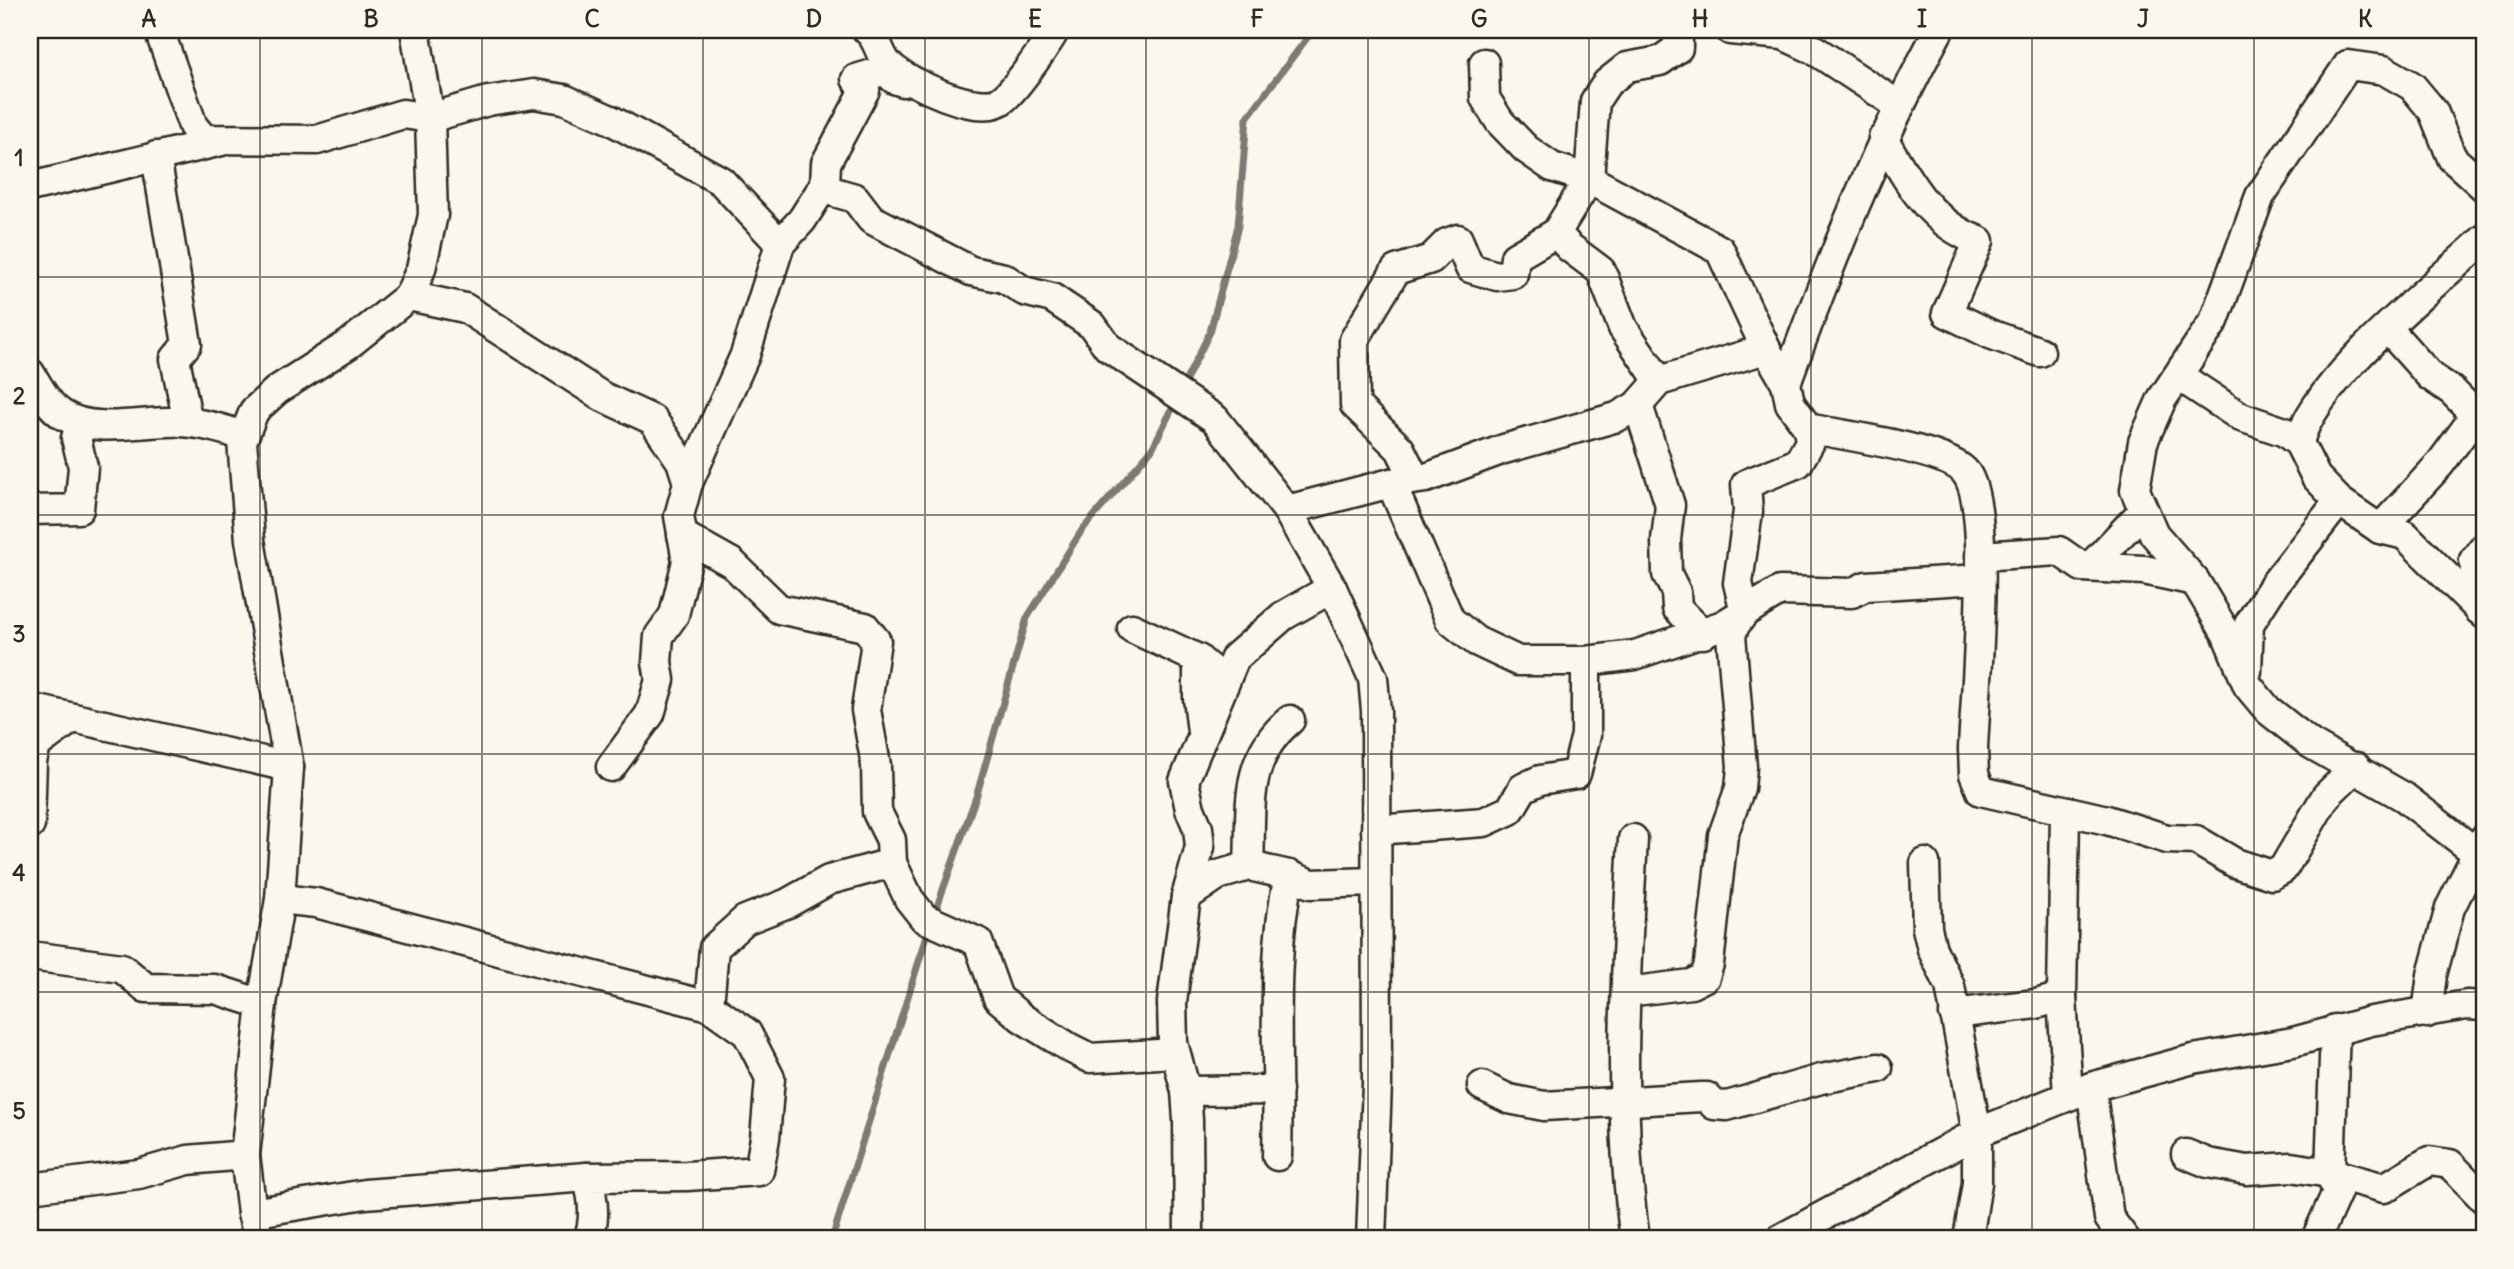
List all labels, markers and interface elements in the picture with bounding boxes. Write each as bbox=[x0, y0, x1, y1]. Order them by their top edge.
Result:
text: A bbox=[142, 4, 157, 33]
text: B bbox=[363, 4, 379, 33]
text: C bbox=[584, 4, 600, 33]
text: D bbox=[806, 4, 822, 33]
text: E bbox=[1028, 4, 1042, 33]
text: F bbox=[1250, 4, 1264, 33]
text: G bbox=[1471, 4, 1487, 33]
text: H bbox=[1692, 4, 1708, 33]
text: I bbox=[1917, 4, 1927, 33]
text: J bbox=[2137, 4, 2149, 33]
text: K bbox=[2358, 4, 2373, 33]
text: 1 bbox=[14, 143, 24, 172]
text: 2 bbox=[13, 381, 26, 410]
text: 3 bbox=[12, 619, 26, 648]
text: 4 bbox=[12, 858, 26, 887]
text: 5 bbox=[12, 1096, 26, 1125]

